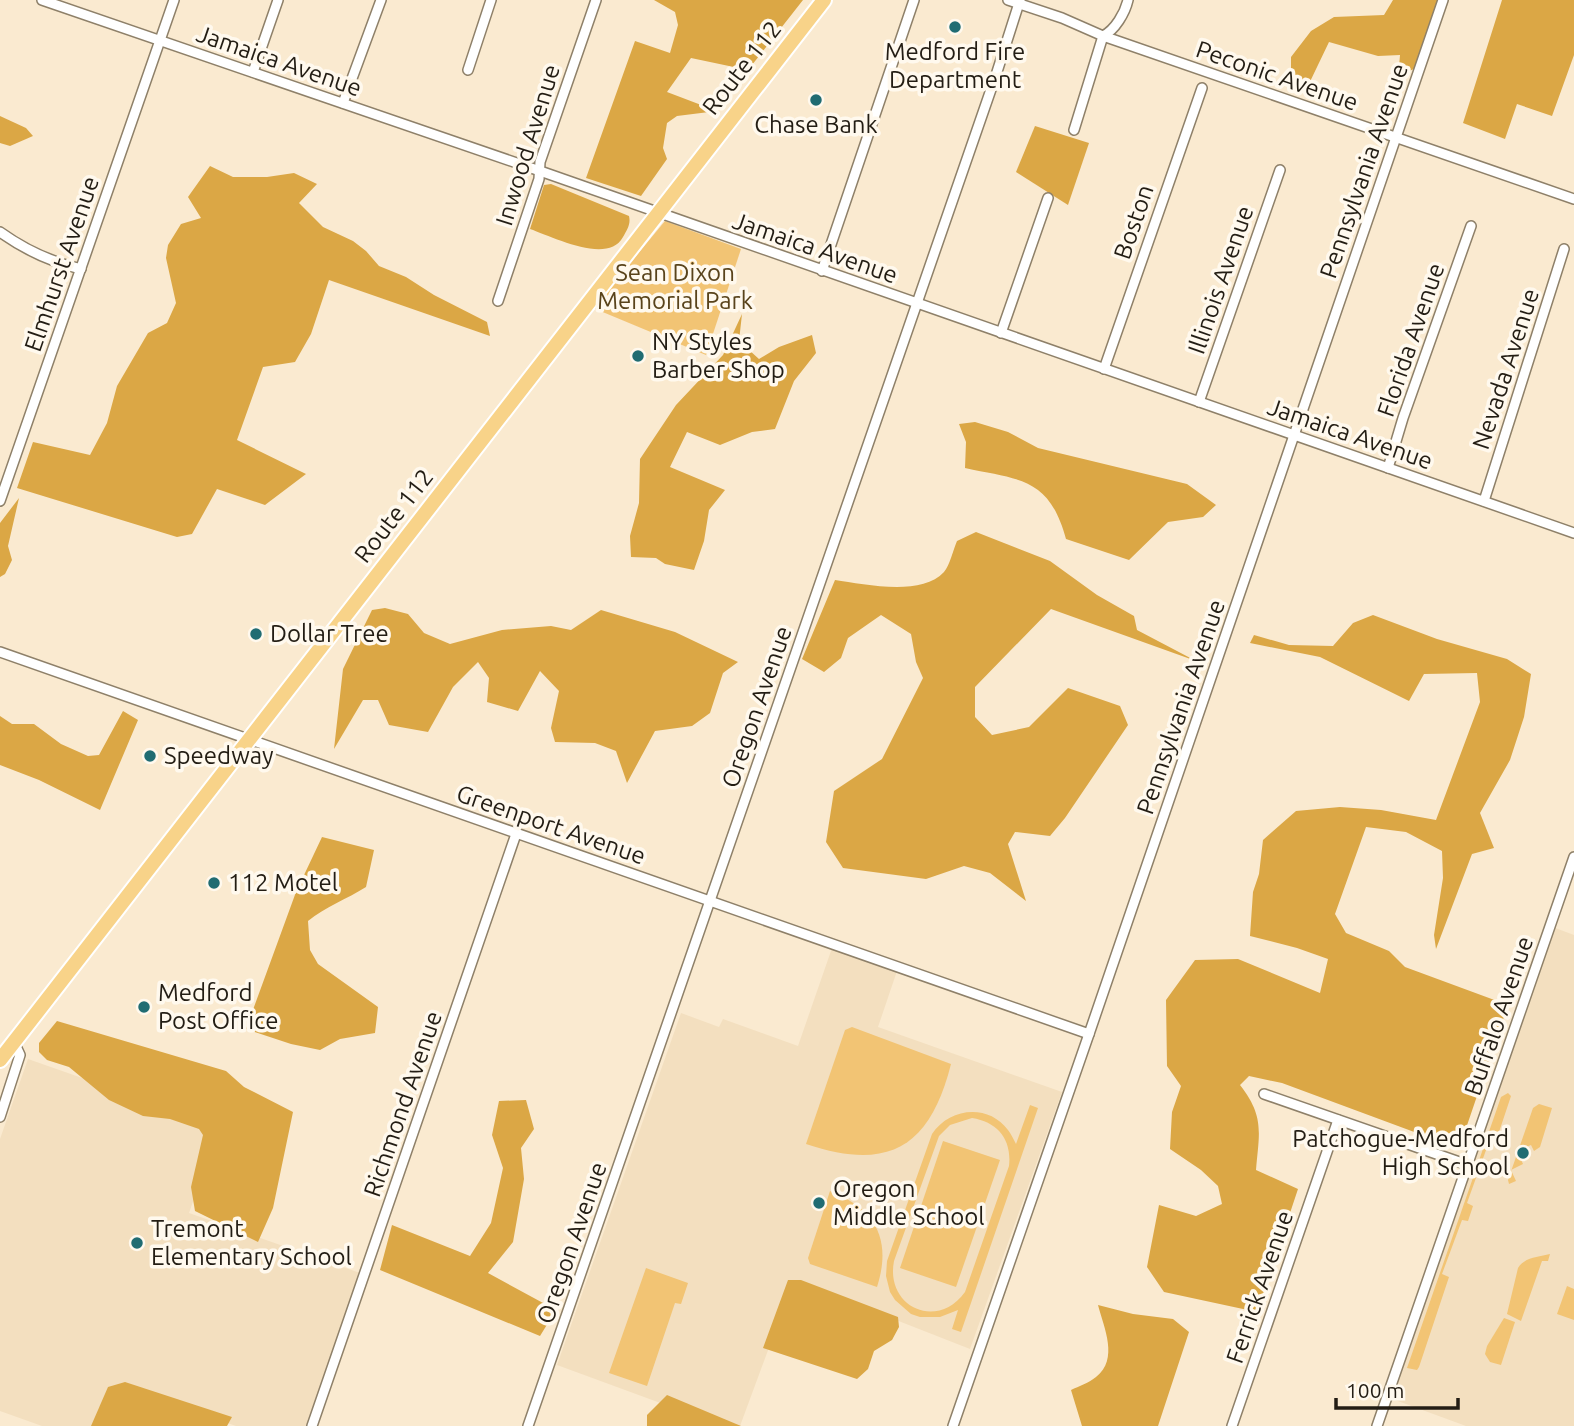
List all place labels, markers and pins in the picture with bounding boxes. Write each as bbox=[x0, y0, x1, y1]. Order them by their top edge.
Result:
marker: Medford Fire Department bbox=[947, 19, 963, 35]
place label: Medford Fire Department bbox=[885, 38, 1025, 93]
marker: Chase Bank bbox=[808, 92, 824, 108]
place label: Chase Bank bbox=[754, 111, 878, 138]
place label: NY Styles Barber Shop bbox=[652, 328, 785, 383]
marker: NY Styles Barber Shop bbox=[630, 348, 646, 364]
place label: Dollar Tree bbox=[270, 620, 389, 647]
marker: Dollar Tree bbox=[248, 626, 264, 642]
place label: Speedway bbox=[164, 742, 274, 769]
marker: Speedway bbox=[142, 748, 158, 764]
place label: 112 Motel bbox=[228, 869, 338, 896]
marker: 112 Motel bbox=[206, 875, 222, 891]
place label: Medford Post Office bbox=[158, 979, 279, 1034]
marker: Medford Post Office bbox=[136, 999, 152, 1015]
place label: Patchogue-Medford High School bbox=[1292, 1125, 1509, 1180]
marker: Patchogue-Medford High School bbox=[1515, 1145, 1531, 1161]
place label: Oregon Middle School bbox=[833, 1175, 985, 1230]
marker: Oregon Middle School bbox=[811, 1195, 827, 1211]
place label: Tremont Elementary School bbox=[151, 1215, 352, 1270]
marker: Tremont Elementary School bbox=[129, 1235, 145, 1251]

